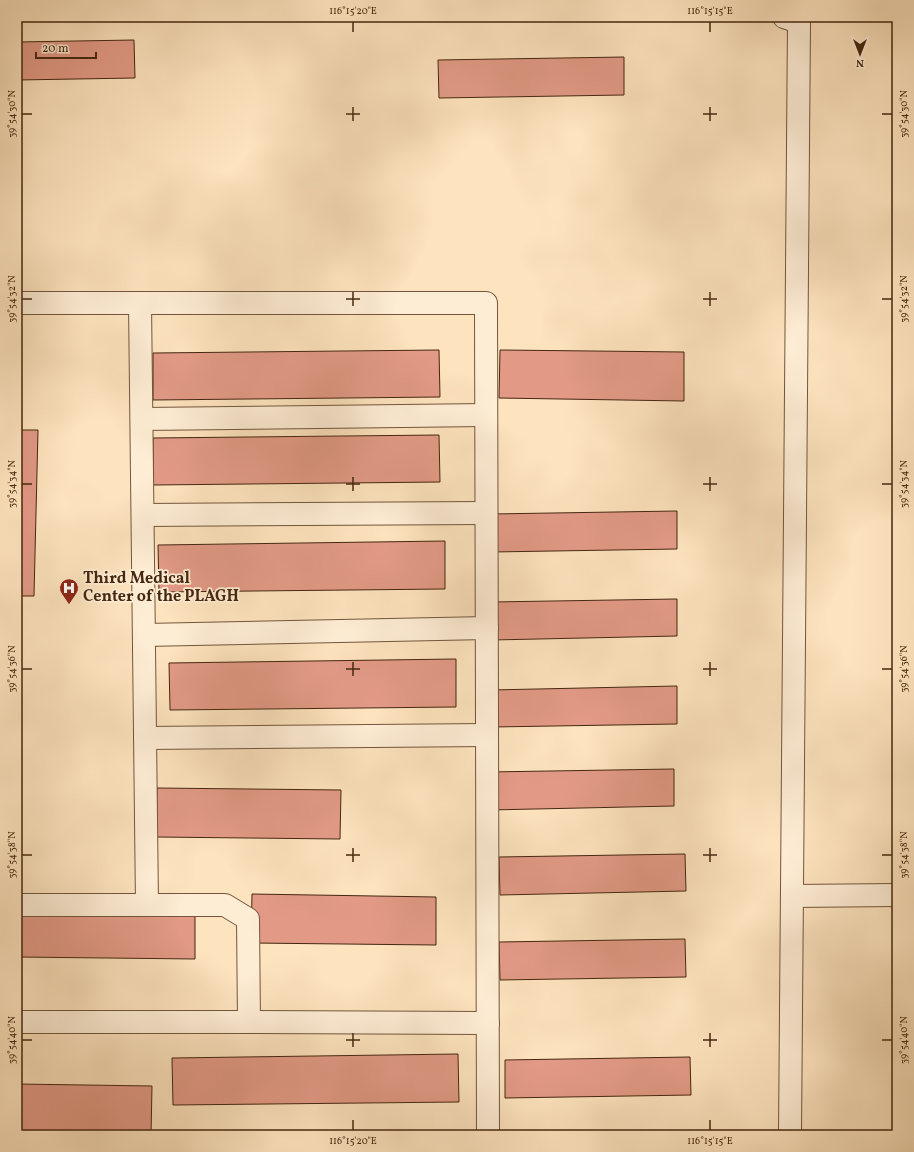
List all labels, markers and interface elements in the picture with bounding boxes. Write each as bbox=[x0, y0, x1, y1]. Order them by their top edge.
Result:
text: 116°15'20"E bbox=[329, 4, 377, 18]
text: 116°15'15"E bbox=[687, 4, 733, 18]
scale bar bbox=[36, 34, 96, 60]
north arrow bbox=[840, 34, 880, 74]
text: 20 m bbox=[42, 41, 69, 57]
text: N bbox=[856, 55, 864, 70]
text: 39°54'30"N bbox=[5, 90, 19, 138]
text: 39°54'30"N bbox=[897, 90, 911, 138]
text: 39°54'32"N bbox=[5, 275, 19, 323]
text: 39°54'32"N bbox=[897, 275, 911, 323]
text: 39°54'34"N bbox=[5, 460, 19, 508]
text: 39°54'34"N bbox=[897, 460, 911, 508]
place label: Third Medical Center of the PLAGH bbox=[83, 568, 239, 608]
hospital icon: Third Medical Center of the PLAGH bbox=[58, 577, 80, 605]
text: 39°54'36"N bbox=[5, 645, 19, 693]
text: 39°54'36"N bbox=[897, 645, 911, 693]
text: 39°54'38"N bbox=[5, 831, 19, 879]
text: 39°54'38"N bbox=[897, 831, 911, 879]
text: 39°54'40"N bbox=[5, 1016, 19, 1064]
text: 39°54'40"N bbox=[897, 1016, 911, 1064]
text: 116°15'20"E bbox=[329, 1134, 377, 1148]
text: 116°15'15"E bbox=[687, 1134, 733, 1148]

